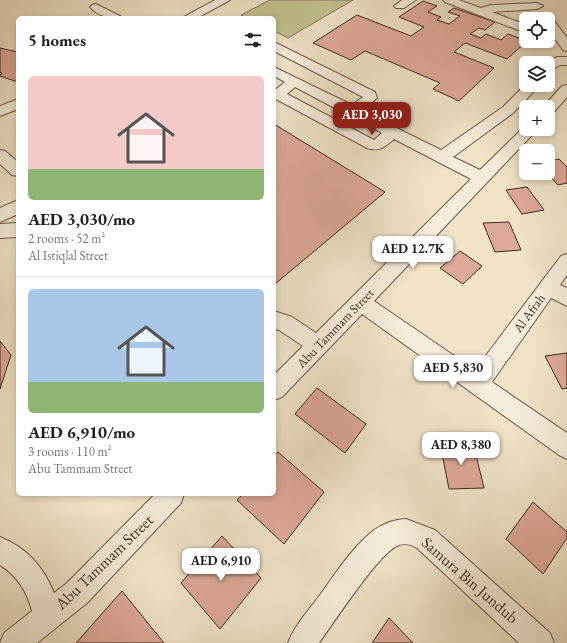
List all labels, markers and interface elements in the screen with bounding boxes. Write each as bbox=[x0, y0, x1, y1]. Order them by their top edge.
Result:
map controls bbox=[519, 12, 555, 180]
button: locate bbox=[519, 12, 555, 48]
text: 5 homes bbox=[28, 29, 86, 51]
icon: filters bbox=[242, 29, 264, 51]
button: layers bbox=[519, 56, 555, 92]
button: + bbox=[519, 100, 555, 136]
icon: home bbox=[110, 102, 182, 174]
pin: AED 3,030 bbox=[326, 102, 418, 136]
text: AED 3,030 bbox=[342, 106, 402, 123]
button: − bbox=[519, 144, 555, 180]
text: AED 3,030/mo bbox=[28, 208, 135, 230]
text: 2 rooms · 52 m² bbox=[28, 230, 105, 247]
pin: AED 12.7K bbox=[367, 236, 459, 270]
text: AED 12.7K bbox=[381, 240, 445, 257]
text: Al Istiqlal Street bbox=[28, 247, 108, 264]
street label: Abu Tammam Street bbox=[292, 285, 377, 372]
street label: Al Afrah bbox=[509, 290, 549, 337]
icon: home bbox=[110, 315, 182, 387]
pin: AED 5,830 bbox=[407, 355, 499, 389]
text: AED 5,830 bbox=[423, 359, 483, 376]
text: AED 6,910/mo bbox=[28, 421, 135, 443]
pin: AED 8,380 bbox=[415, 432, 507, 466]
text: AED 8,380 bbox=[431, 436, 491, 453]
text: 3 rooms · 110 m² bbox=[28, 443, 112, 460]
text: Abu Tammam Street bbox=[28, 460, 132, 477]
street label: Abu Tammam Street bbox=[50, 510, 157, 615]
street label: Samura Bin Jundub bbox=[417, 532, 523, 628]
pin: AED 6,910 bbox=[175, 548, 267, 582]
text: AED 6,910 bbox=[191, 552, 251, 569]

